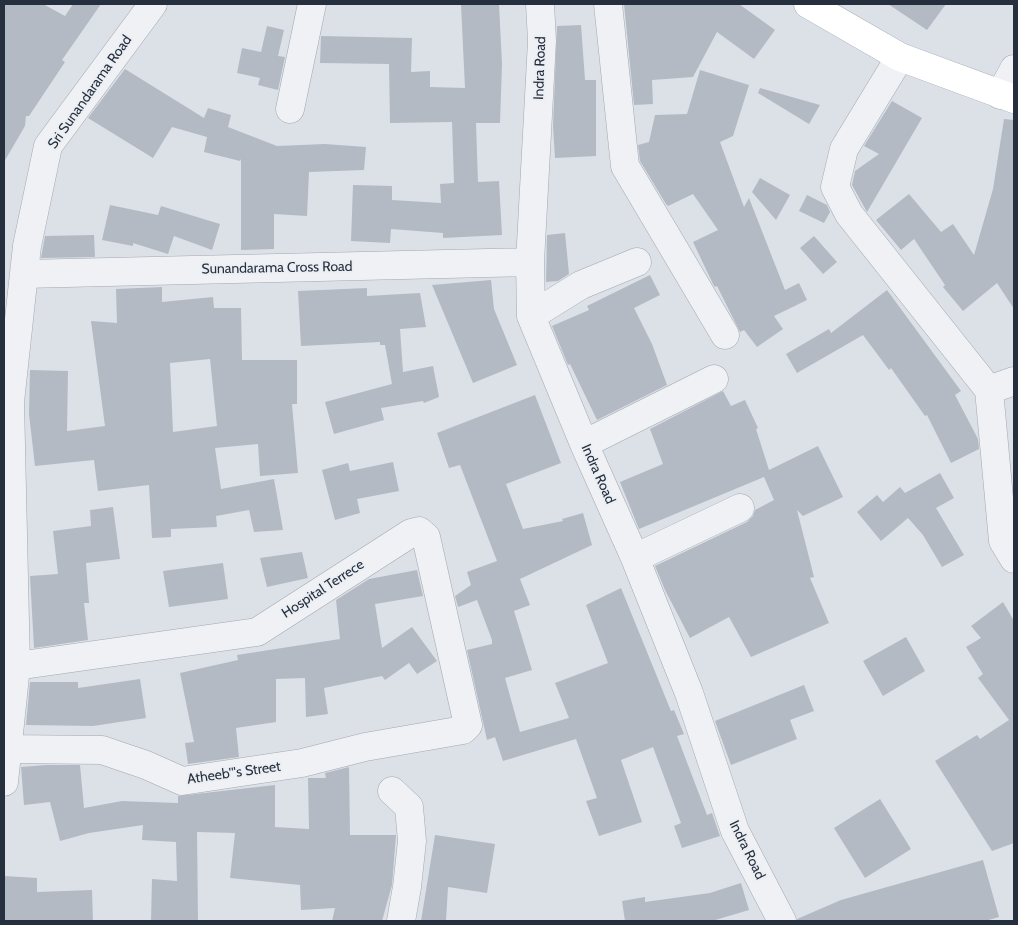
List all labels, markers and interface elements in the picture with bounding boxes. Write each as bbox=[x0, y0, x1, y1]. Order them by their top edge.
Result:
street label: Sri Sunandarama Road bbox=[45, 32, 135, 152]
street label: Indra Road bbox=[530, 36, 550, 100]
street label: Sunandarama Cross Road bbox=[201, 258, 353, 278]
street label: Indra Road bbox=[577, 442, 619, 506]
street label: Hospital Terrece bbox=[279, 556, 367, 622]
street label: Atheeb'''s Street bbox=[186, 758, 282, 788]
street label: Indra Road bbox=[726, 818, 768, 882]

